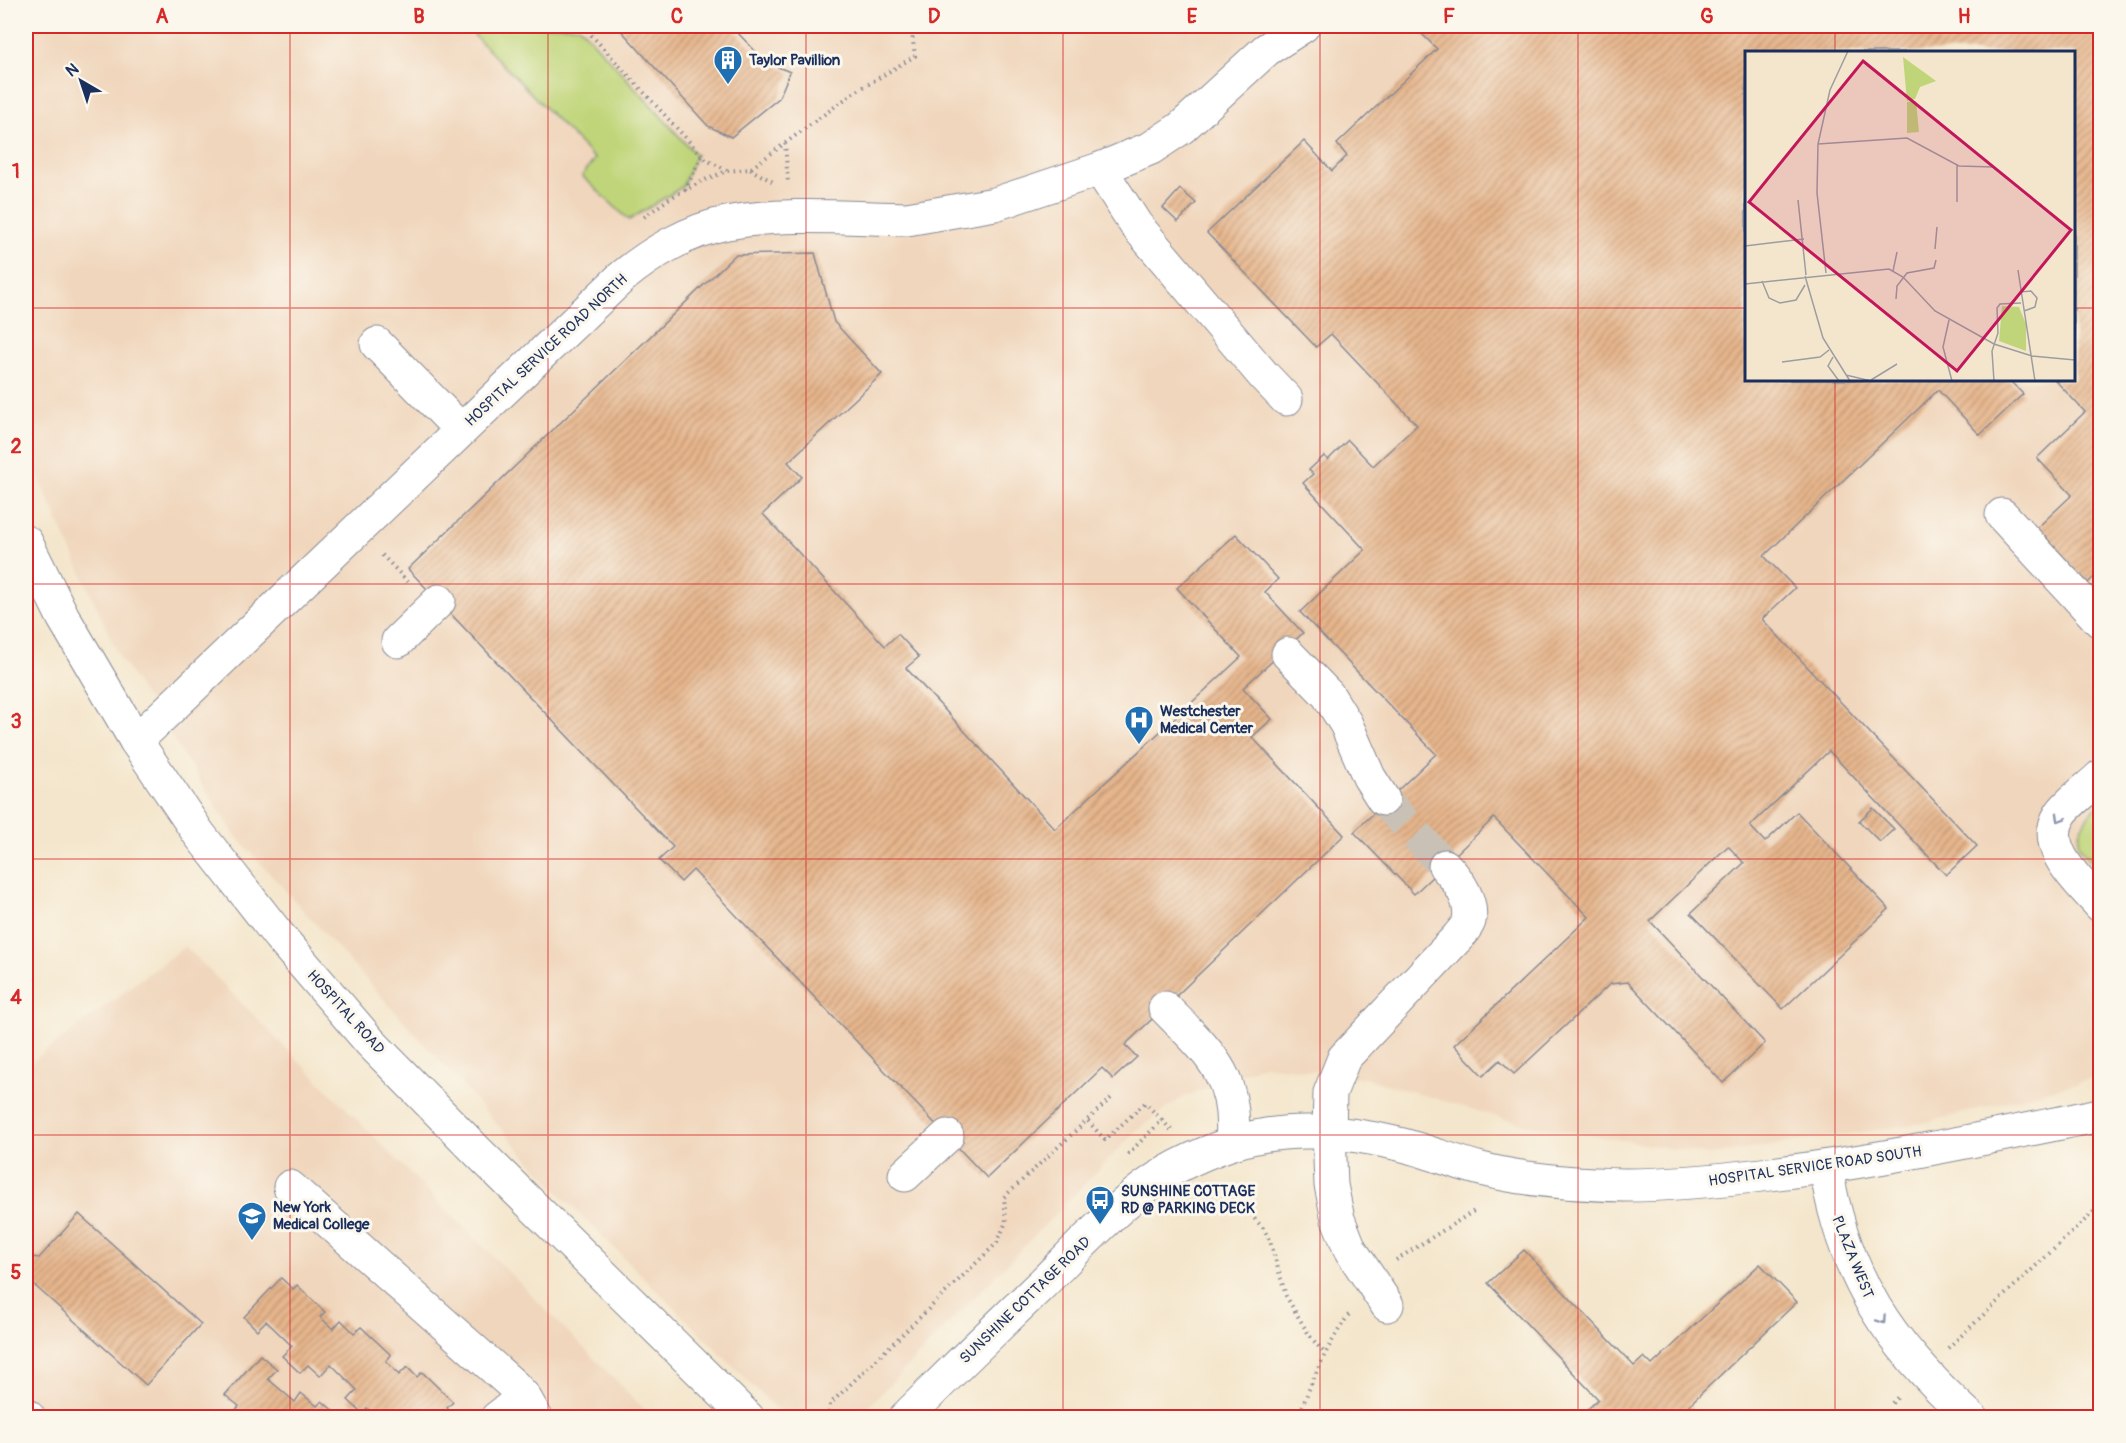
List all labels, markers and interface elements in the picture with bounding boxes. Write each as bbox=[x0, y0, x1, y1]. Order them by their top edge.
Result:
text: A bbox=[156, 4, 169, 29]
text: B bbox=[413, 4, 425, 29]
text: C bbox=[671, 4, 683, 29]
text: D bbox=[928, 4, 941, 29]
text: E bbox=[1187, 4, 1198, 29]
text: F bbox=[1443, 4, 1455, 29]
text: G bbox=[1700, 4, 1714, 29]
text: H bbox=[1958, 4, 1971, 29]
building icon: Taylor Pavillion bbox=[712, 44, 744, 86]
north arrow bbox=[51, 51, 111, 111]
place label: Taylor Pavillion bbox=[748, 51, 841, 70]
inset map bbox=[1745, 51, 2075, 381]
text: N bbox=[62, 59, 83, 81]
text: 1 bbox=[12, 159, 20, 184]
street label: HOSPITAL SERVICE ROAD NORTH bbox=[461, 270, 631, 431]
text: 2 bbox=[10, 434, 22, 459]
place label: Westchester Medical Center bbox=[1160, 702, 1254, 738]
hospital icon: Westchester Medical Center bbox=[1123, 704, 1155, 746]
text: 3 bbox=[10, 709, 22, 734]
one-way arrow bbox=[2056, 812, 2067, 822]
street label: HOSPITAL ROAD bbox=[303, 966, 388, 1058]
text: 4 bbox=[10, 985, 22, 1010]
street label: HOSPITAL SERVICE ROAD SOUTH bbox=[1707, 1142, 1923, 1191]
place label: SUNSHINE COTTAGE RD @ PARKING DECK bbox=[1121, 1182, 1256, 1218]
bus stop icon: SUNSHINE COTTAGE RD @ PARKING DECK bbox=[1084, 1184, 1116, 1226]
place label: New York Medical College bbox=[273, 1198, 370, 1234]
school or university icon: New York Medical College bbox=[236, 1200, 268, 1242]
street label: PLAZA WEST bbox=[1827, 1213, 1878, 1301]
street label: SUNSHINE COTTAGE ROAD bbox=[956, 1233, 1095, 1368]
text: 5 bbox=[11, 1260, 22, 1285]
one-way arrow bbox=[1875, 1313, 1886, 1324]

